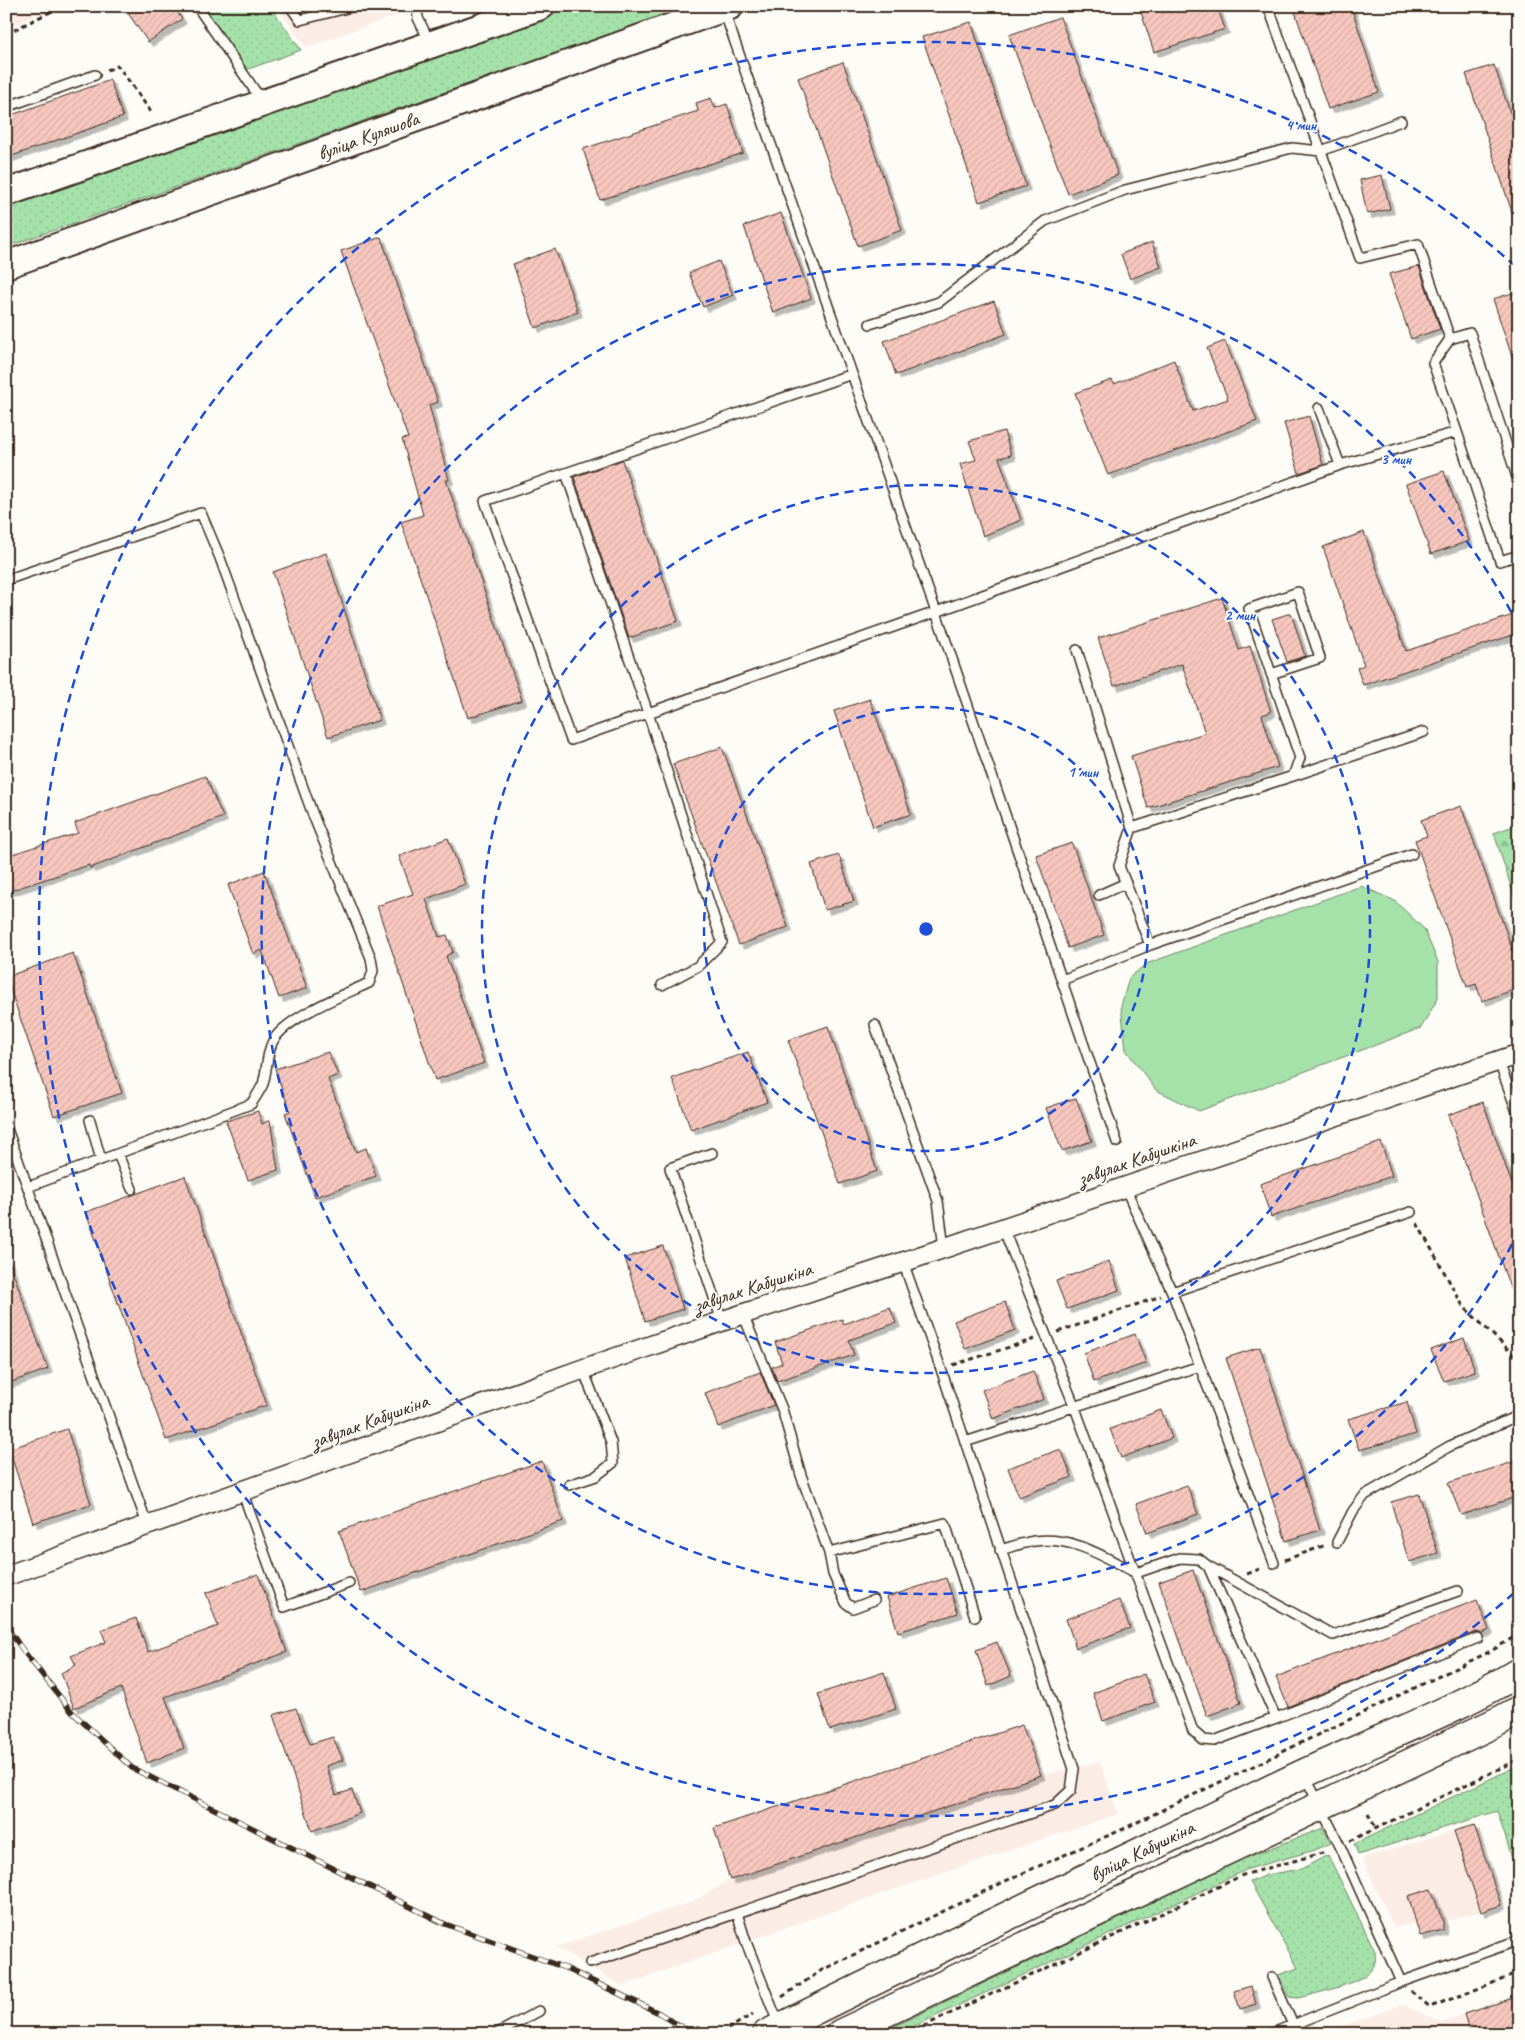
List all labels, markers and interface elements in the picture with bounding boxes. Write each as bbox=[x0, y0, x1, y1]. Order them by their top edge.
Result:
street label: вуліца Куляшова bbox=[314, 105, 424, 166]
text: 4 мин bbox=[1286, 116, 1318, 135]
text: 3 мин bbox=[1381, 450, 1413, 469]
text: 2 мин bbox=[1225, 606, 1257, 625]
text: 1 мин bbox=[1068, 763, 1100, 782]
centre of rings bbox=[917, 920, 935, 938]
street label: завулак Кабушкіна bbox=[1072, 1127, 1201, 1193]
street label: завулак Кабушкіна bbox=[688, 1256, 817, 1320]
street label: завулак Кабушкіна bbox=[305, 1388, 433, 1456]
street label: вуліца Кабушкіна bbox=[1086, 1814, 1200, 1887]

